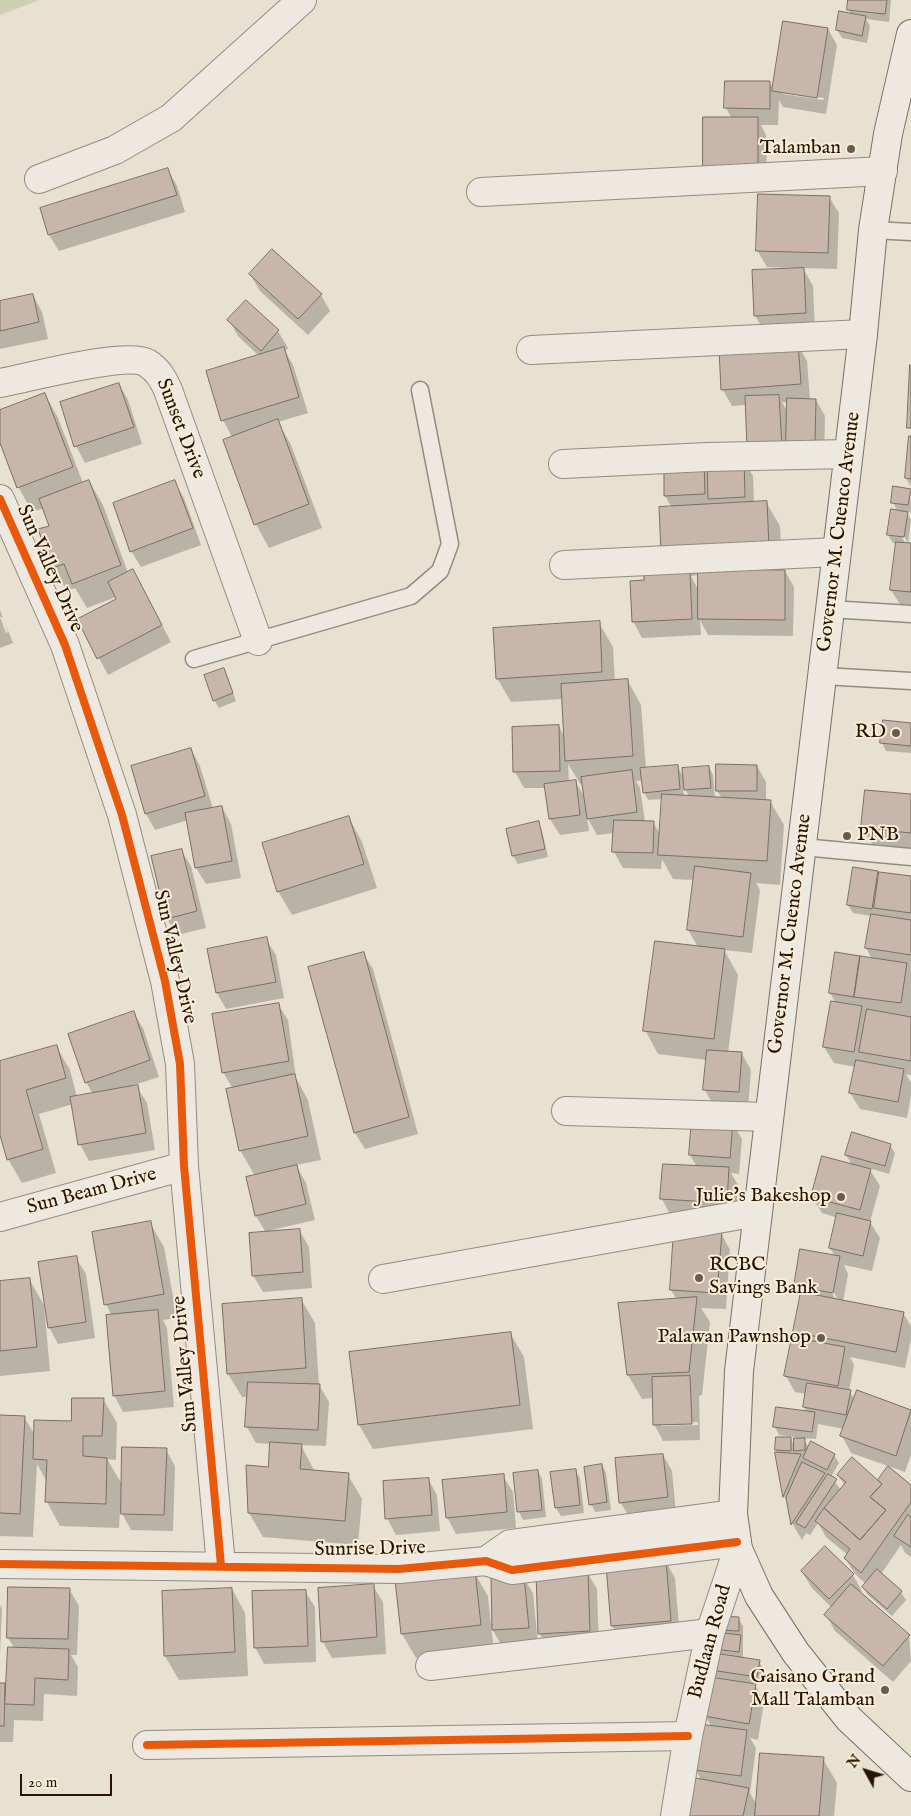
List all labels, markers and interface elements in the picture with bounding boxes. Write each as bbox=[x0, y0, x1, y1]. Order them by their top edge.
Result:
place label: Talamban bbox=[760, 137, 841, 161]
marker: Talamban bbox=[845, 143, 857, 155]
street label: Sunset Drive bbox=[150, 376, 210, 482]
street label: Governor M. Cuenco Avenue bbox=[813, 411, 867, 653]
street label: Sun Valley Drive bbox=[10, 502, 88, 636]
place label: RD bbox=[855, 721, 886, 745]
marker: RD bbox=[890, 727, 902, 739]
street label: Governor M. Cuenco Avenue bbox=[764, 813, 818, 1055]
place label: PNB bbox=[857, 824, 899, 848]
marker: PNB bbox=[841, 830, 853, 842]
street label: Sun Valley Drive bbox=[147, 888, 201, 1026]
street label: Sun Beam Drive bbox=[25, 1163, 159, 1221]
place label: Julie's Bakeshop bbox=[695, 1185, 831, 1209]
marker: Julie's Bakeshop bbox=[835, 1191, 847, 1203]
place label: RCBC Savings Bank bbox=[709, 1254, 818, 1301]
marker: RCBC Savings Bank bbox=[693, 1272, 705, 1284]
street label: Sun Valley Drive bbox=[168, 1295, 204, 1433]
place label: Palawan Pawnshop bbox=[657, 1326, 811, 1350]
marker: Palawan Pawnshop bbox=[815, 1332, 827, 1344]
street label: Sunrise Drive bbox=[314, 1537, 426, 1563]
street label: Budlaan Road bbox=[684, 1582, 738, 1702]
place label: Gaisano Grand Mall Talamban bbox=[750, 1666, 875, 1713]
marker: Gaisano Grand Mall Talamban bbox=[879, 1684, 891, 1696]
north arrow bbox=[841, 1746, 891, 1796]
text: N bbox=[844, 1751, 865, 1772]
scale bar bbox=[22, 1764, 115, 1796]
text: 20 m bbox=[28, 1773, 57, 1792]

